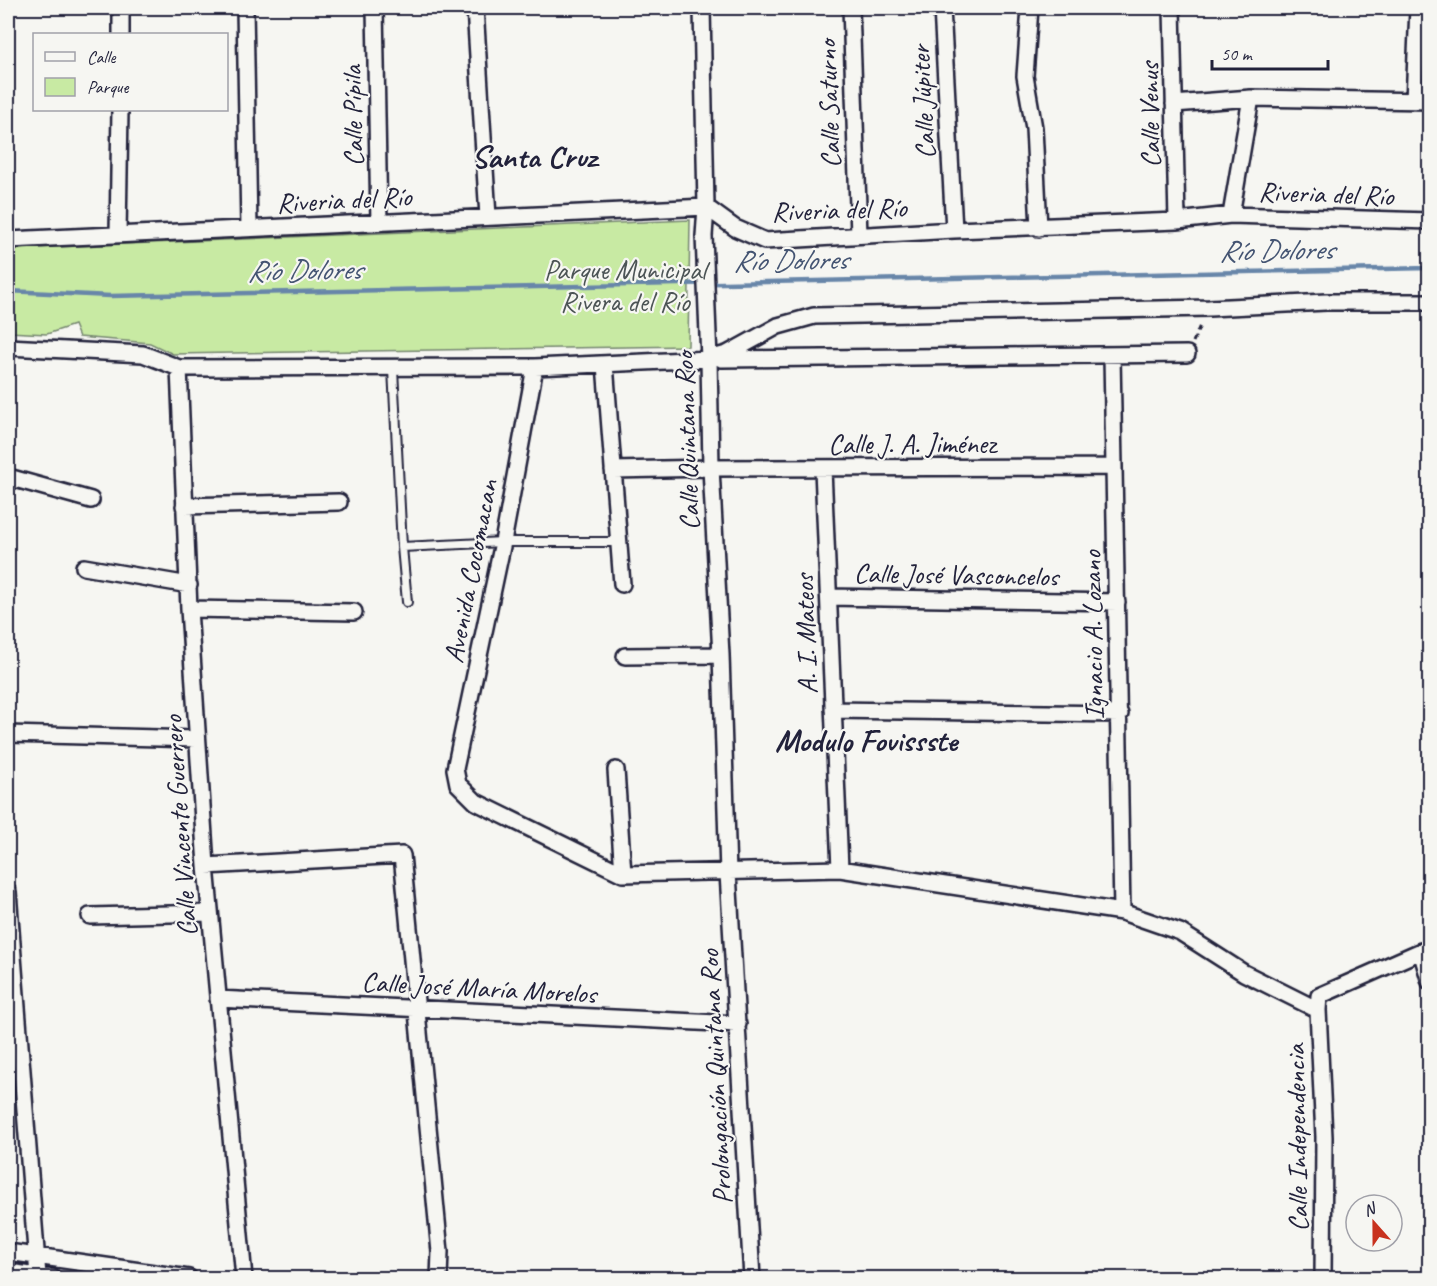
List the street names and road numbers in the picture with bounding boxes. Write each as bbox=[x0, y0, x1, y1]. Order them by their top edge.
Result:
street label: Calle Saturno bbox=[809, 36, 848, 169]
street label: Calle Júpiter bbox=[902, 42, 943, 160]
street label: Calle Venus bbox=[1131, 60, 1168, 168]
street label: Calle Pípila bbox=[334, 63, 371, 167]
street label: Riveria del Río bbox=[1258, 174, 1396, 213]
street label: Riveria del Río bbox=[276, 178, 414, 221]
street label: Riveria del Río bbox=[771, 190, 909, 229]
street label: Calle Quintana Roo bbox=[666, 348, 707, 531]
street label: Calle J. A. Jiménez bbox=[828, 426, 998, 461]
street label: Avenida Cocomacan bbox=[436, 475, 506, 666]
street label: Ignacio A. Lozano bbox=[1073, 548, 1111, 720]
street label: Calle José Vasconcelos bbox=[854, 555, 1061, 594]
street label: A. I. Mateos bbox=[786, 571, 825, 695]
street label: Calle Vincente Guerrero bbox=[154, 712, 205, 938]
street label: Prolongación Quintana Roo bbox=[691, 947, 740, 1205]
street label: Calle José María Morelos bbox=[361, 964, 600, 1011]
street label: Calle Independencia bbox=[1277, 1042, 1316, 1232]

